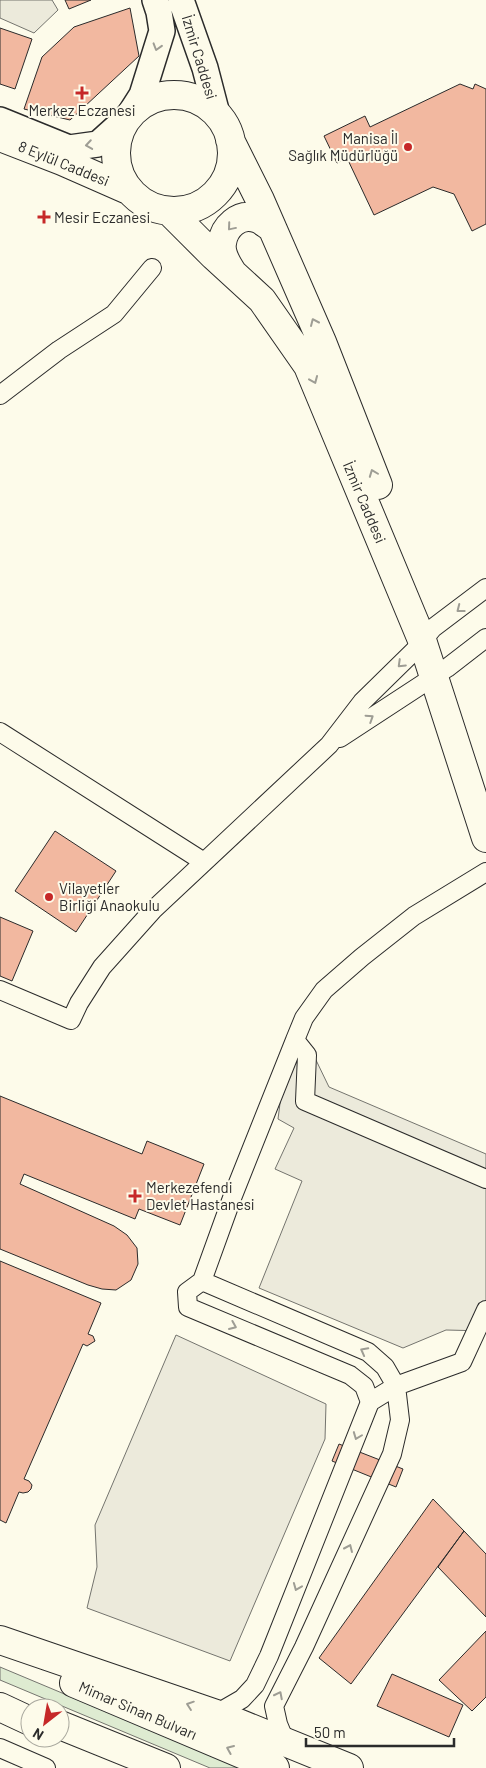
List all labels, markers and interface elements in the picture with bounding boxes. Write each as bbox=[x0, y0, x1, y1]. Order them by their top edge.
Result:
street label: İzmir Caddesi bbox=[179, 13, 221, 101]
one-way arrow bbox=[152, 42, 162, 51]
marker: Merkez Eczanesi bbox=[76, 87, 88, 99]
place label: Merkez Eczanesi bbox=[28, 101, 136, 119]
place label: Manisa İl Sağlık Müdürlüğü bbox=[288, 129, 398, 164]
street label: 8 Eylül Caddesi bbox=[16, 137, 112, 189]
one-way arrow bbox=[85, 139, 93, 149]
marker: Manisa İl Sağlık Müdürlüğü bbox=[402, 141, 414, 153]
place label: Mesir Eczanesi bbox=[54, 208, 150, 226]
marker: Mesir Eczanesi bbox=[38, 211, 50, 223]
one-way arrow bbox=[227, 221, 236, 230]
one-way arrow bbox=[309, 318, 320, 327]
one-way arrow bbox=[308, 375, 318, 384]
street label: İzmir Caddesi bbox=[340, 458, 390, 546]
one-way arrow bbox=[369, 469, 379, 478]
one-way arrow bbox=[457, 603, 466, 611]
one-way arrow bbox=[397, 658, 406, 667]
one-way arrow bbox=[365, 715, 374, 725]
place label: Vilayetler Birliği Anaokulu bbox=[59, 879, 160, 914]
marker: Vilayetler Birliği Anaokulu bbox=[43, 891, 55, 903]
place label: Merkezefendi Devlet Hastanesi bbox=[146, 1178, 255, 1213]
marker: Merkezefendi Devlet Hastanesi bbox=[128, 1189, 142, 1203]
one-way arrow bbox=[228, 1320, 237, 1330]
one-way arrow bbox=[360, 1347, 369, 1357]
one-way arrow bbox=[353, 1431, 363, 1440]
one-way arrow bbox=[343, 1545, 353, 1554]
one-way arrow bbox=[293, 1582, 303, 1591]
street label: Mimar Sinan Bulvarı bbox=[76, 1677, 200, 1743]
one-way arrow bbox=[273, 1692, 283, 1701]
north arrow bbox=[20, 1698, 70, 1748]
one-way arrow bbox=[186, 1701, 194, 1711]
scale bar bbox=[306, 1716, 454, 1748]
text: 50 m bbox=[314, 1723, 346, 1741]
text: N bbox=[30, 1725, 46, 1744]
one-way arrow bbox=[226, 1745, 235, 1755]

